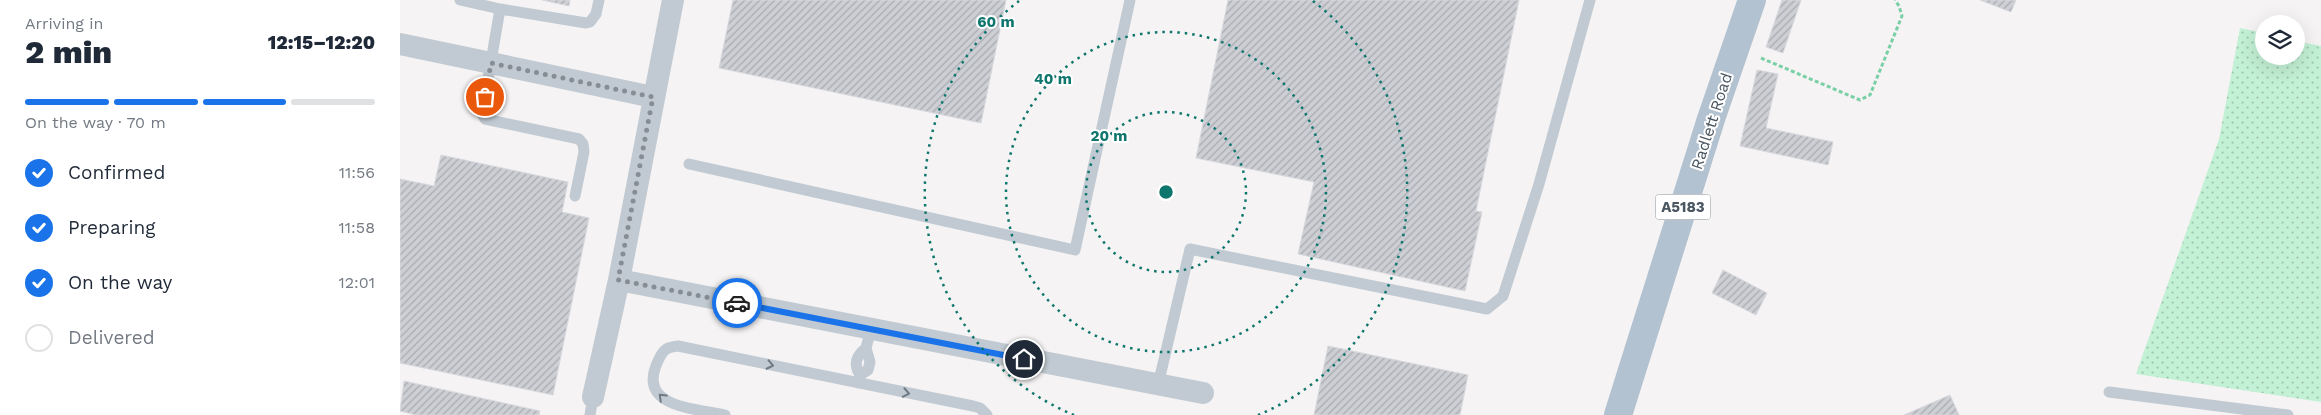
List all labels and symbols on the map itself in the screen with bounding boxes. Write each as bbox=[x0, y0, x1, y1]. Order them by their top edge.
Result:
text: 60 m bbox=[977, 13, 1015, 31]
text: 40 m bbox=[1034, 70, 1072, 88]
street label: Radlett Road bbox=[1687, 70, 1736, 172]
pin bbox=[464, 76, 506, 118]
text: 20 m bbox=[1090, 127, 1128, 145]
centre of rings bbox=[1157, 183, 1175, 201]
road number: A5183 bbox=[1656, 194, 1710, 220]
courier bbox=[712, 278, 762, 328]
pin bbox=[1003, 338, 1045, 380]
one-way arrow bbox=[766, 360, 775, 370]
one-way arrow bbox=[901, 387, 910, 397]
one-way arrow bbox=[659, 394, 668, 403]

